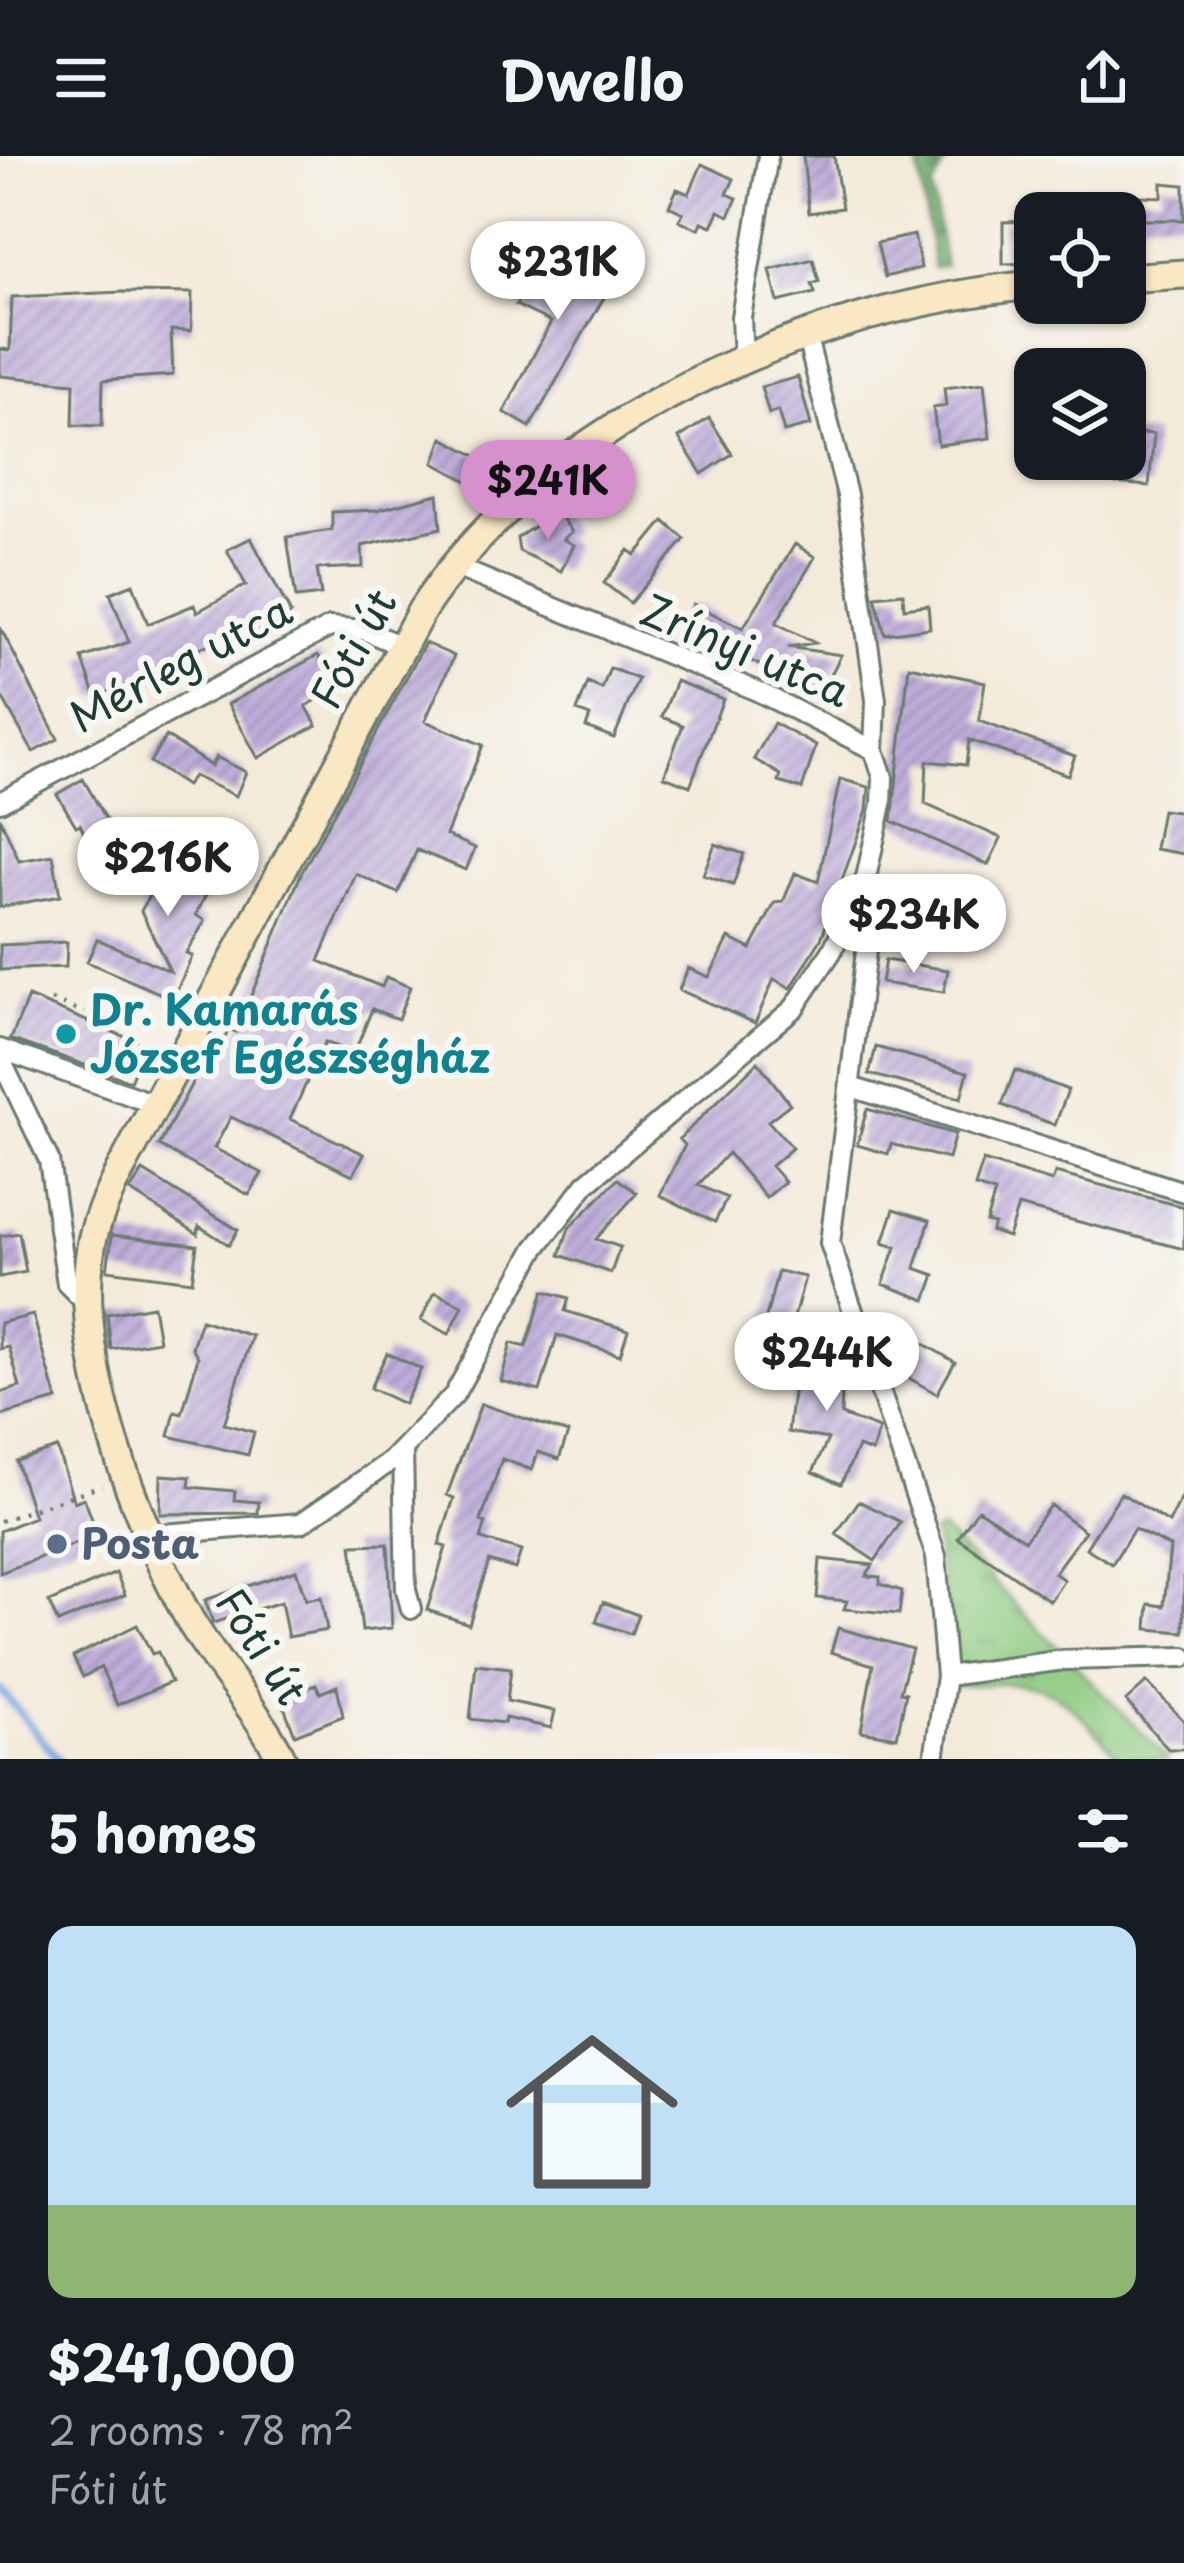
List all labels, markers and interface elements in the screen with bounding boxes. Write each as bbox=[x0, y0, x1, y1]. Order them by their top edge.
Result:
text: Dwello bbox=[500, 38, 684, 119]
icon: menu bbox=[48, 45, 114, 111]
icon: share bbox=[1070, 45, 1136, 111]
map controls bbox=[1014, 192, 1146, 480]
button: locate bbox=[1014, 192, 1146, 324]
pin: $231K bbox=[474, 221, 642, 323]
text: $231K bbox=[497, 230, 619, 289]
button: layers bbox=[1014, 348, 1146, 480]
pin: $241K bbox=[464, 440, 632, 542]
text: $241K bbox=[487, 449, 609, 508]
street label: Fóti út bbox=[293, 576, 410, 719]
street label: Zrínyi utca bbox=[632, 576, 860, 721]
street label: Mérleg utca bbox=[58, 577, 302, 747]
pin: $216K bbox=[84, 817, 252, 919]
text: $216K bbox=[104, 826, 232, 885]
pin: $234K bbox=[830, 874, 998, 976]
text: $234K bbox=[848, 883, 980, 942]
place label: Dr. Kamarás József Egészségház bbox=[90, 976, 490, 1087]
marker: Dr. Kamarás József Egészségház bbox=[53, 1021, 79, 1047]
pin: $244K bbox=[743, 1312, 911, 1414]
text: $244K bbox=[761, 1321, 893, 1380]
place label: Posta bbox=[81, 1510, 200, 1573]
marker: Posta bbox=[44, 1531, 70, 1557]
street label: Fóti út bbox=[202, 1575, 324, 1717]
text: 5 homes bbox=[48, 1793, 257, 1870]
icon: filters bbox=[1070, 1798, 1136, 1864]
icon: home bbox=[484, 2004, 700, 2220]
text: $241,000 bbox=[48, 2322, 295, 2399]
text: 2 rooms · 78 m² bbox=[48, 2399, 354, 2458]
text: Fóti út bbox=[48, 2458, 167, 2517]

